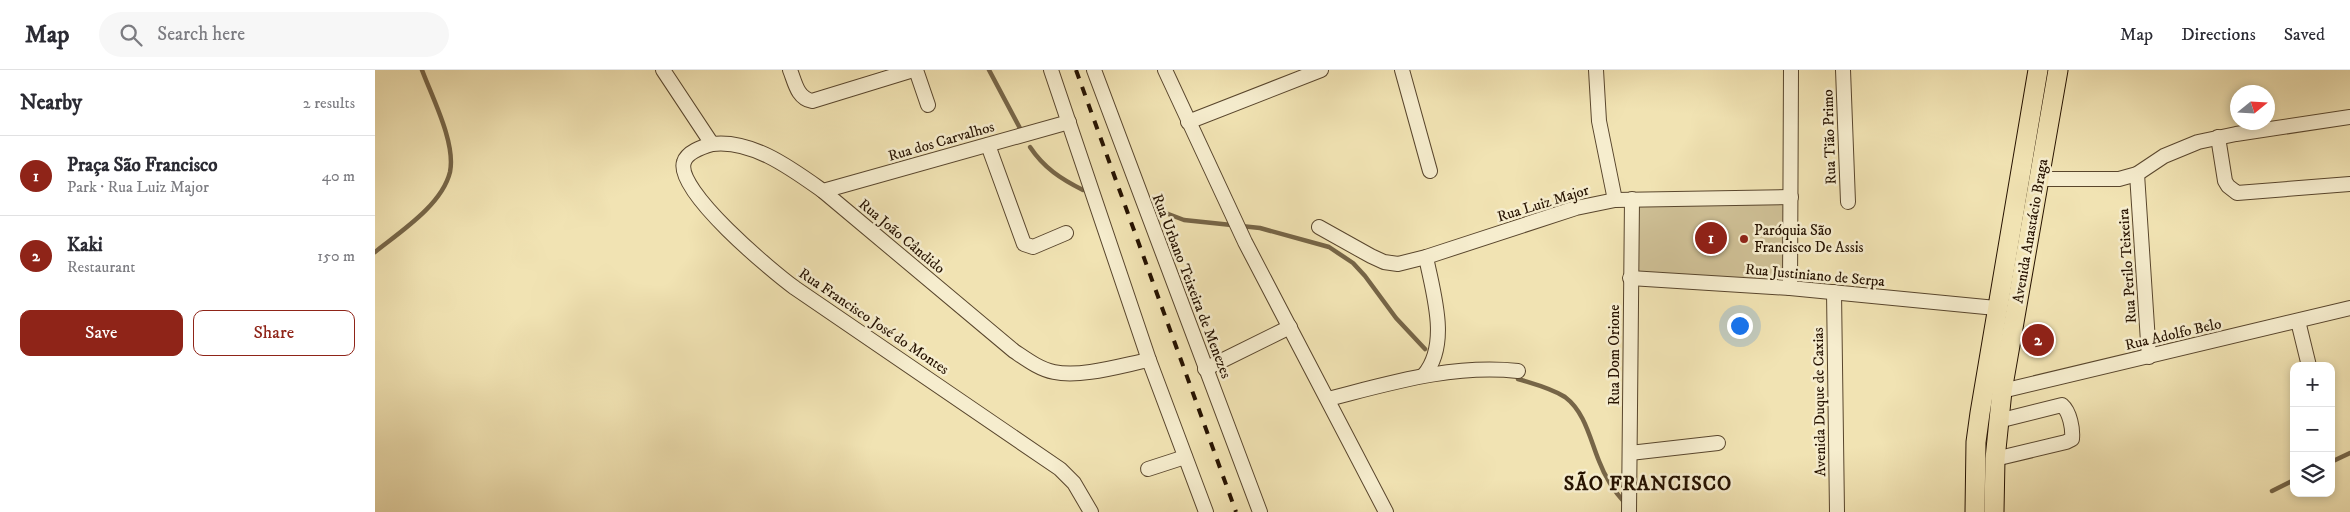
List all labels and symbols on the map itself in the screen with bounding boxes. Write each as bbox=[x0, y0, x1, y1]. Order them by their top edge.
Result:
north arrow bbox=[2230, 85, 2275, 130]
street label: Rua Tião Primo bbox=[1818, 89, 1841, 185]
street label: Rua dos Carvalhos bbox=[886, 117, 996, 166]
street label: Avenida Anastácio Braga bbox=[2008, 157, 2053, 305]
street label: Rua Luiz Major bbox=[1495, 180, 1592, 226]
street label: Rua Urbano Teixeira de Menezes bbox=[1148, 191, 1236, 381]
street label: Rua João Cândido bbox=[855, 195, 949, 278]
street label: Rua Perilo Teixeira bbox=[2114, 207, 2141, 324]
pin: 1 bbox=[1695, 219, 1727, 257]
place label: Paróquia São Francisco De Assis bbox=[1754, 221, 1864, 257]
marker: Paróquia São Francisco De Assis bbox=[1738, 233, 1750, 245]
street label: Rua Justiniano de Serpa bbox=[1744, 260, 1886, 291]
street label: Rua Francisco José do Montes bbox=[795, 264, 953, 379]
street label: Rua Dom Orione bbox=[1605, 304, 1624, 406]
your location bbox=[1727, 313, 1753, 339]
street label: Rua Adolfo Belo bbox=[2123, 314, 2223, 355]
pin: 2 bbox=[2022, 321, 2054, 359]
street label: Avenida Duque de Caxias bbox=[1809, 327, 1830, 477]
district label: SÃO FRANCISCO bbox=[1564, 471, 1732, 497]

